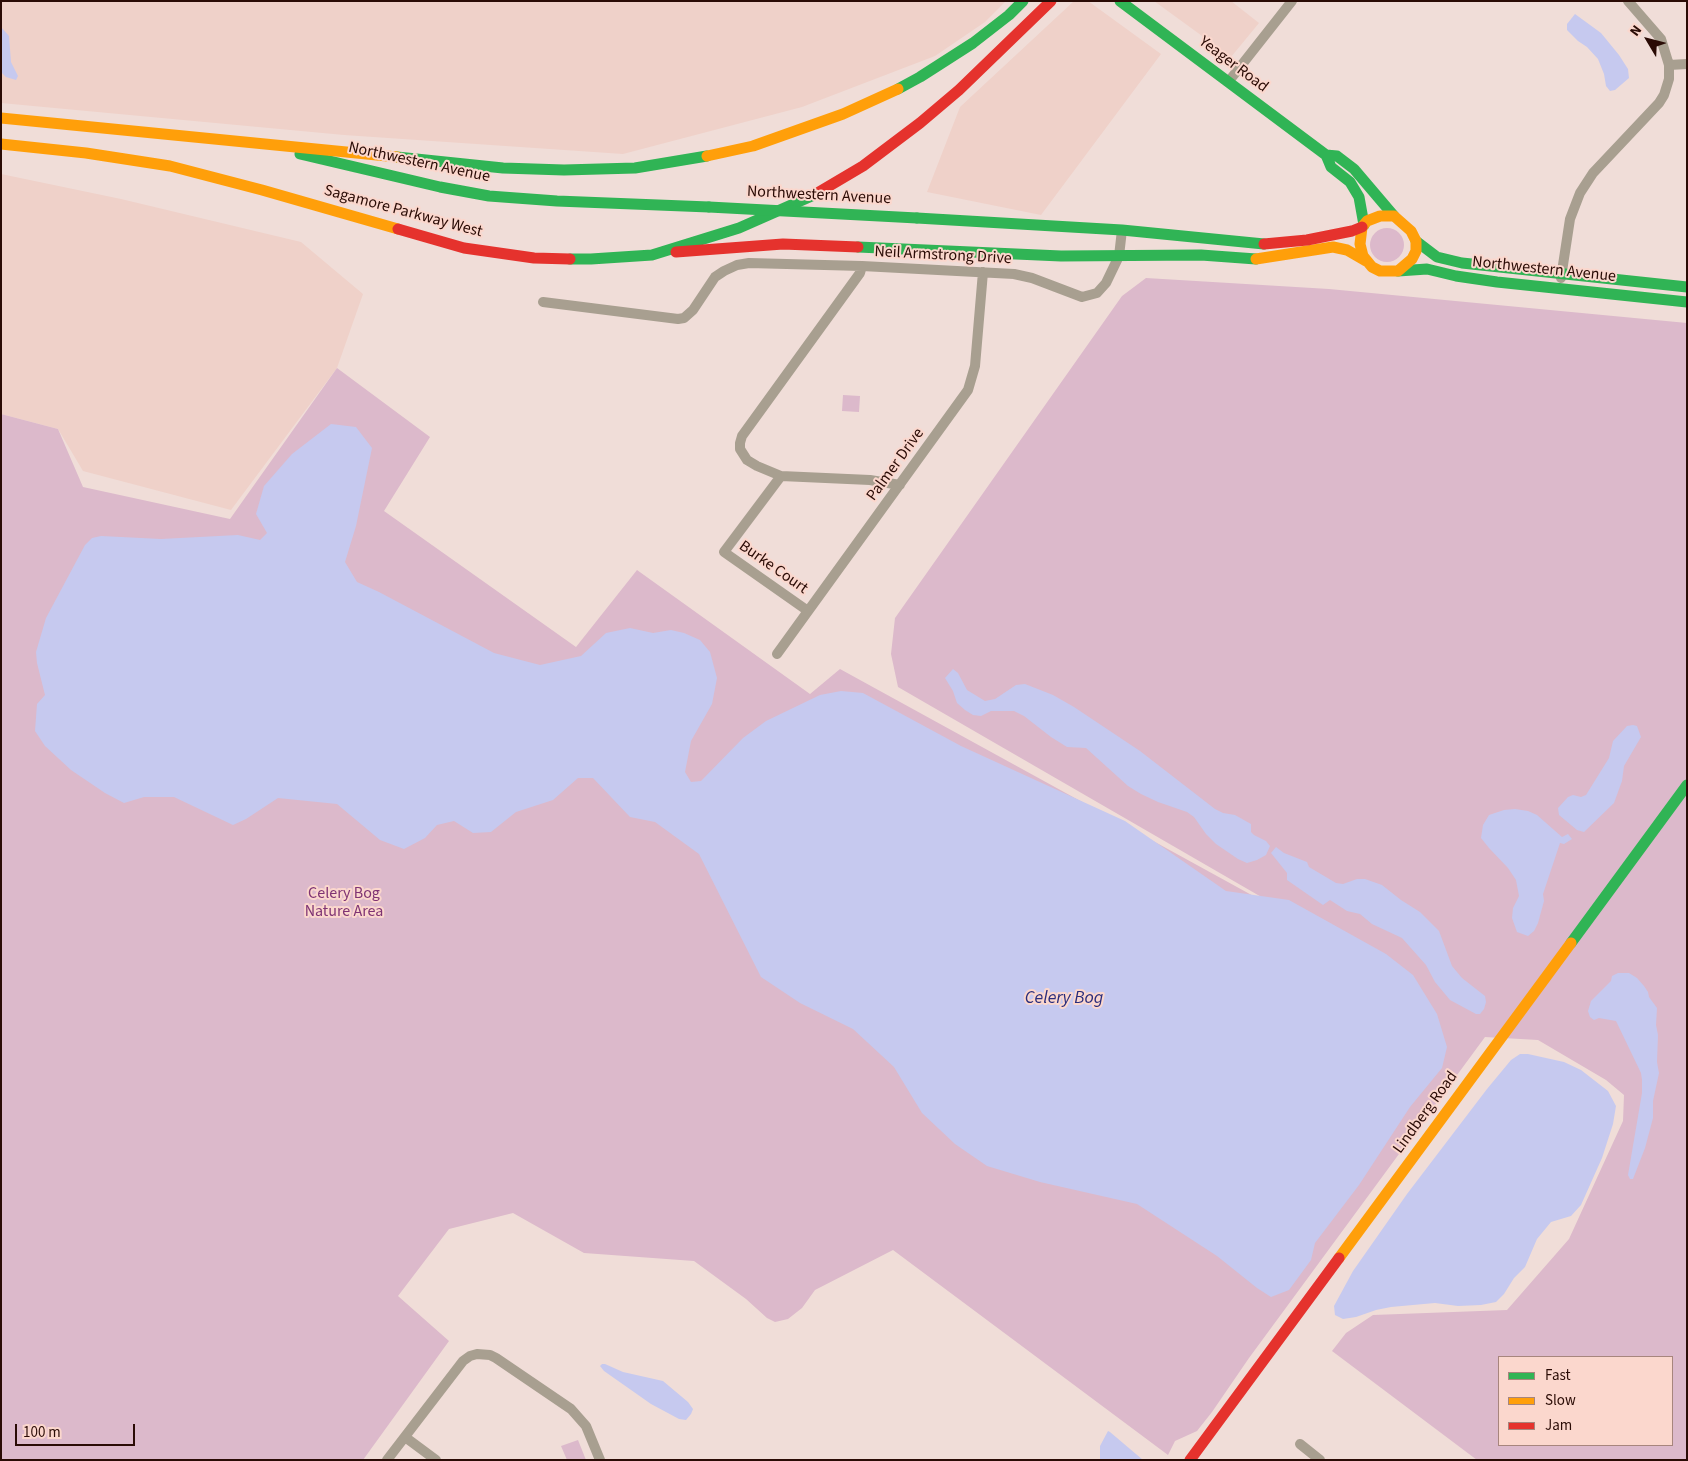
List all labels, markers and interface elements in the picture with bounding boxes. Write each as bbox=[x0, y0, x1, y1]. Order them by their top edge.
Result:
north arrow bbox=[1623, 15, 1673, 65]
text: N bbox=[1625, 21, 1647, 41]
street label: Yeager Road bbox=[1195, 33, 1271, 97]
street label: Northwestern Avenue bbox=[346, 139, 492, 187]
street label: Sagamore Parkway West bbox=[322, 182, 484, 242]
street label: Northwestern Avenue bbox=[746, 183, 892, 209]
street label: Neil Armstrong Drive bbox=[874, 243, 1012, 269]
street label: Northwestern Avenue bbox=[1471, 253, 1617, 287]
street label: Palmer Drive bbox=[863, 425, 929, 505]
street label: Burke Court bbox=[735, 537, 811, 599]
park label: Celery Bog Nature Area bbox=[305, 884, 383, 922]
water label: Celery Bog bbox=[1025, 988, 1103, 1010]
street label: Lindberg Road bbox=[1390, 1068, 1462, 1158]
legend bbox=[1498, 1356, 1673, 1446]
text: Fast bbox=[1545, 1365, 1571, 1386]
text: Slow bbox=[1545, 1390, 1576, 1411]
scale bar bbox=[18, 1414, 138, 1446]
text: Jam bbox=[1545, 1415, 1572, 1436]
text: 100 m bbox=[23, 1422, 61, 1443]

